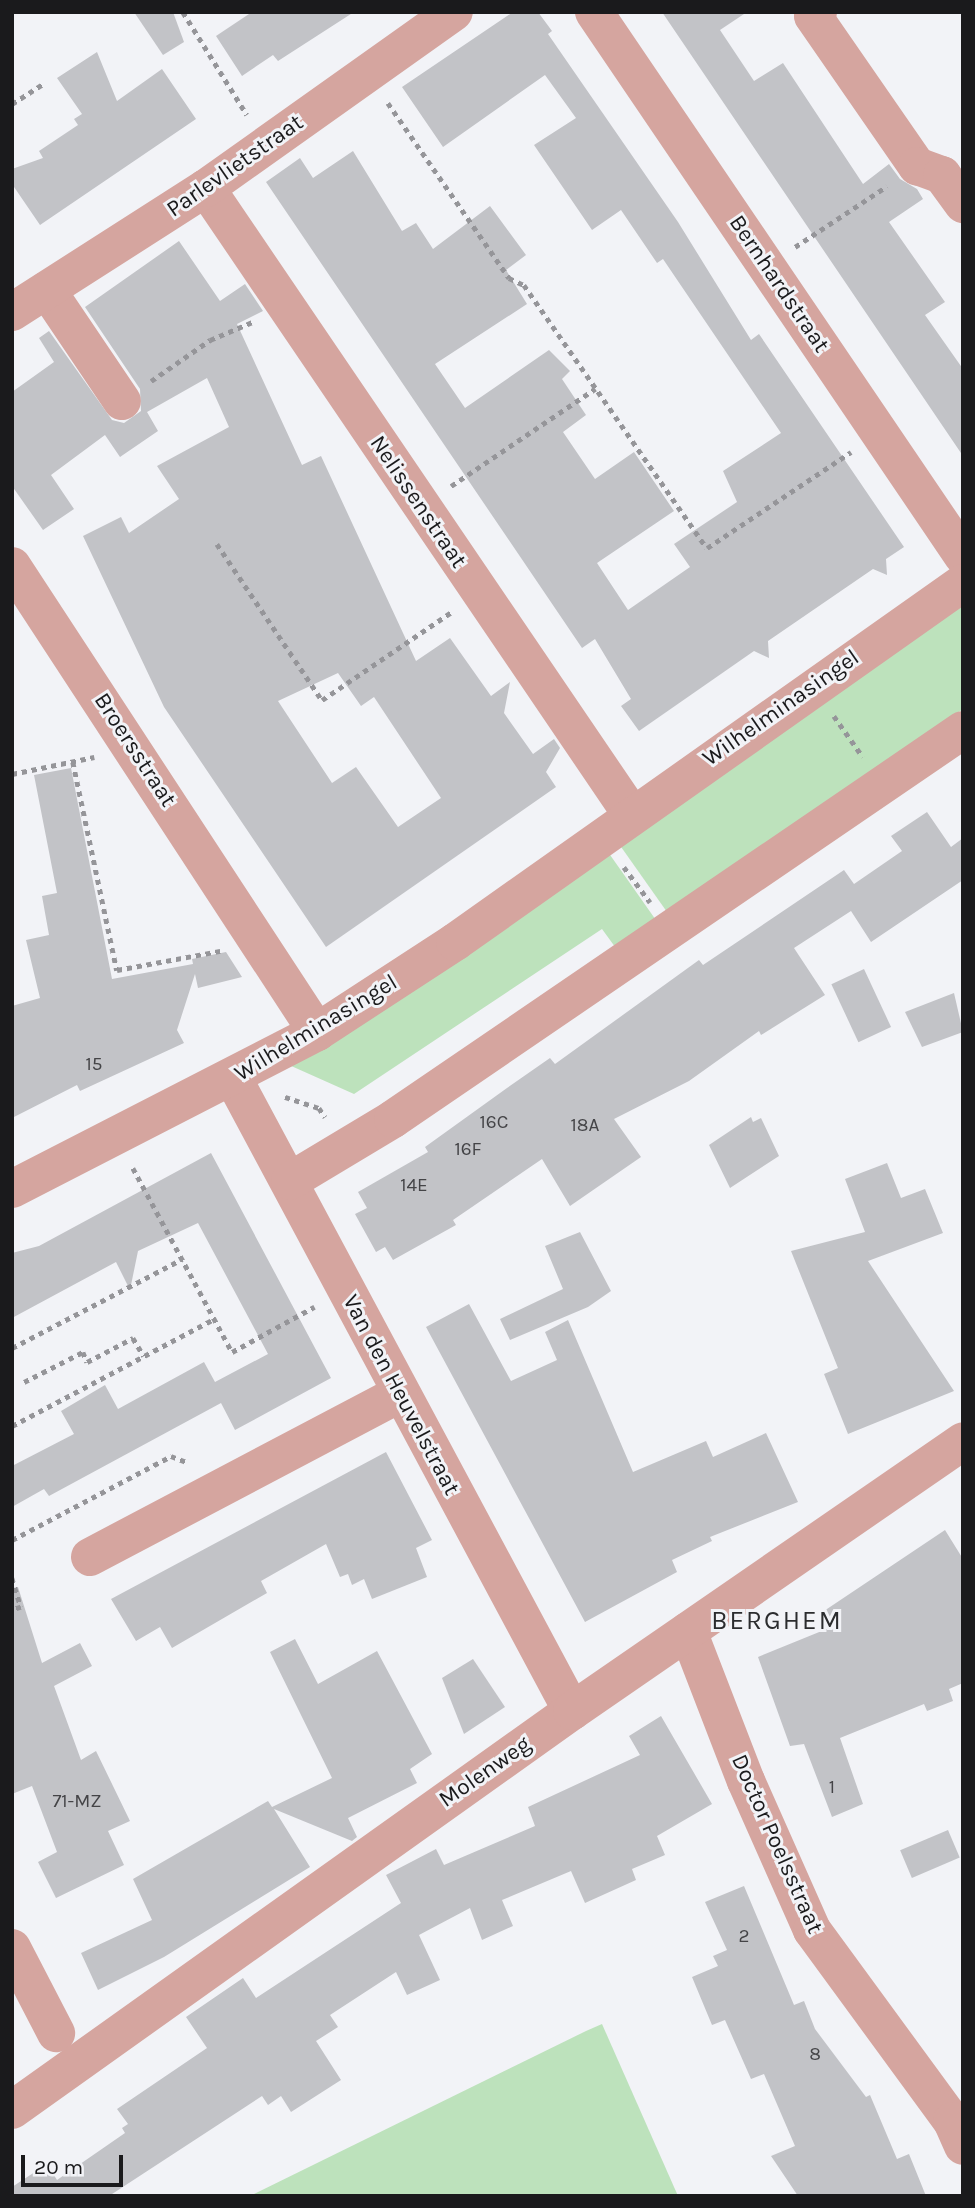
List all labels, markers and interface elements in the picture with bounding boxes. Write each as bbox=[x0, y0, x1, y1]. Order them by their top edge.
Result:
street label: Parlevlietstraat bbox=[161, 109, 309, 223]
street label: Bernhardstraat bbox=[723, 210, 835, 358]
street label: Nelissenstraat bbox=[364, 431, 472, 573]
street label: Wilhelminasingel bbox=[697, 644, 865, 772]
street label: Broersstraat bbox=[88, 688, 182, 812]
street label: Wilhelminasingel bbox=[230, 969, 402, 1087]
house number: 15 bbox=[85, 1054, 103, 1076]
house number: 16C bbox=[480, 1112, 508, 1134]
house number: 18A bbox=[571, 1115, 599, 1137]
house number: 16F bbox=[454, 1139, 482, 1161]
house number: 14E bbox=[400, 1175, 428, 1197]
street label: Van den Heuvelstraat bbox=[336, 1290, 466, 1500]
district label: BERGHEM bbox=[712, 1605, 842, 1637]
street label: Molenweg bbox=[434, 1730, 536, 1814]
street label: Doctor Poelsstraat bbox=[725, 1750, 829, 1938]
house number: 1 bbox=[829, 1777, 835, 1799]
house number: 71-MZ bbox=[52, 1791, 102, 1813]
house number: 2 bbox=[738, 1926, 750, 1948]
house number: 8 bbox=[809, 2044, 821, 2066]
scale bar bbox=[24, 2142, 126, 2186]
text: 20 m bbox=[34, 2155, 83, 2179]

